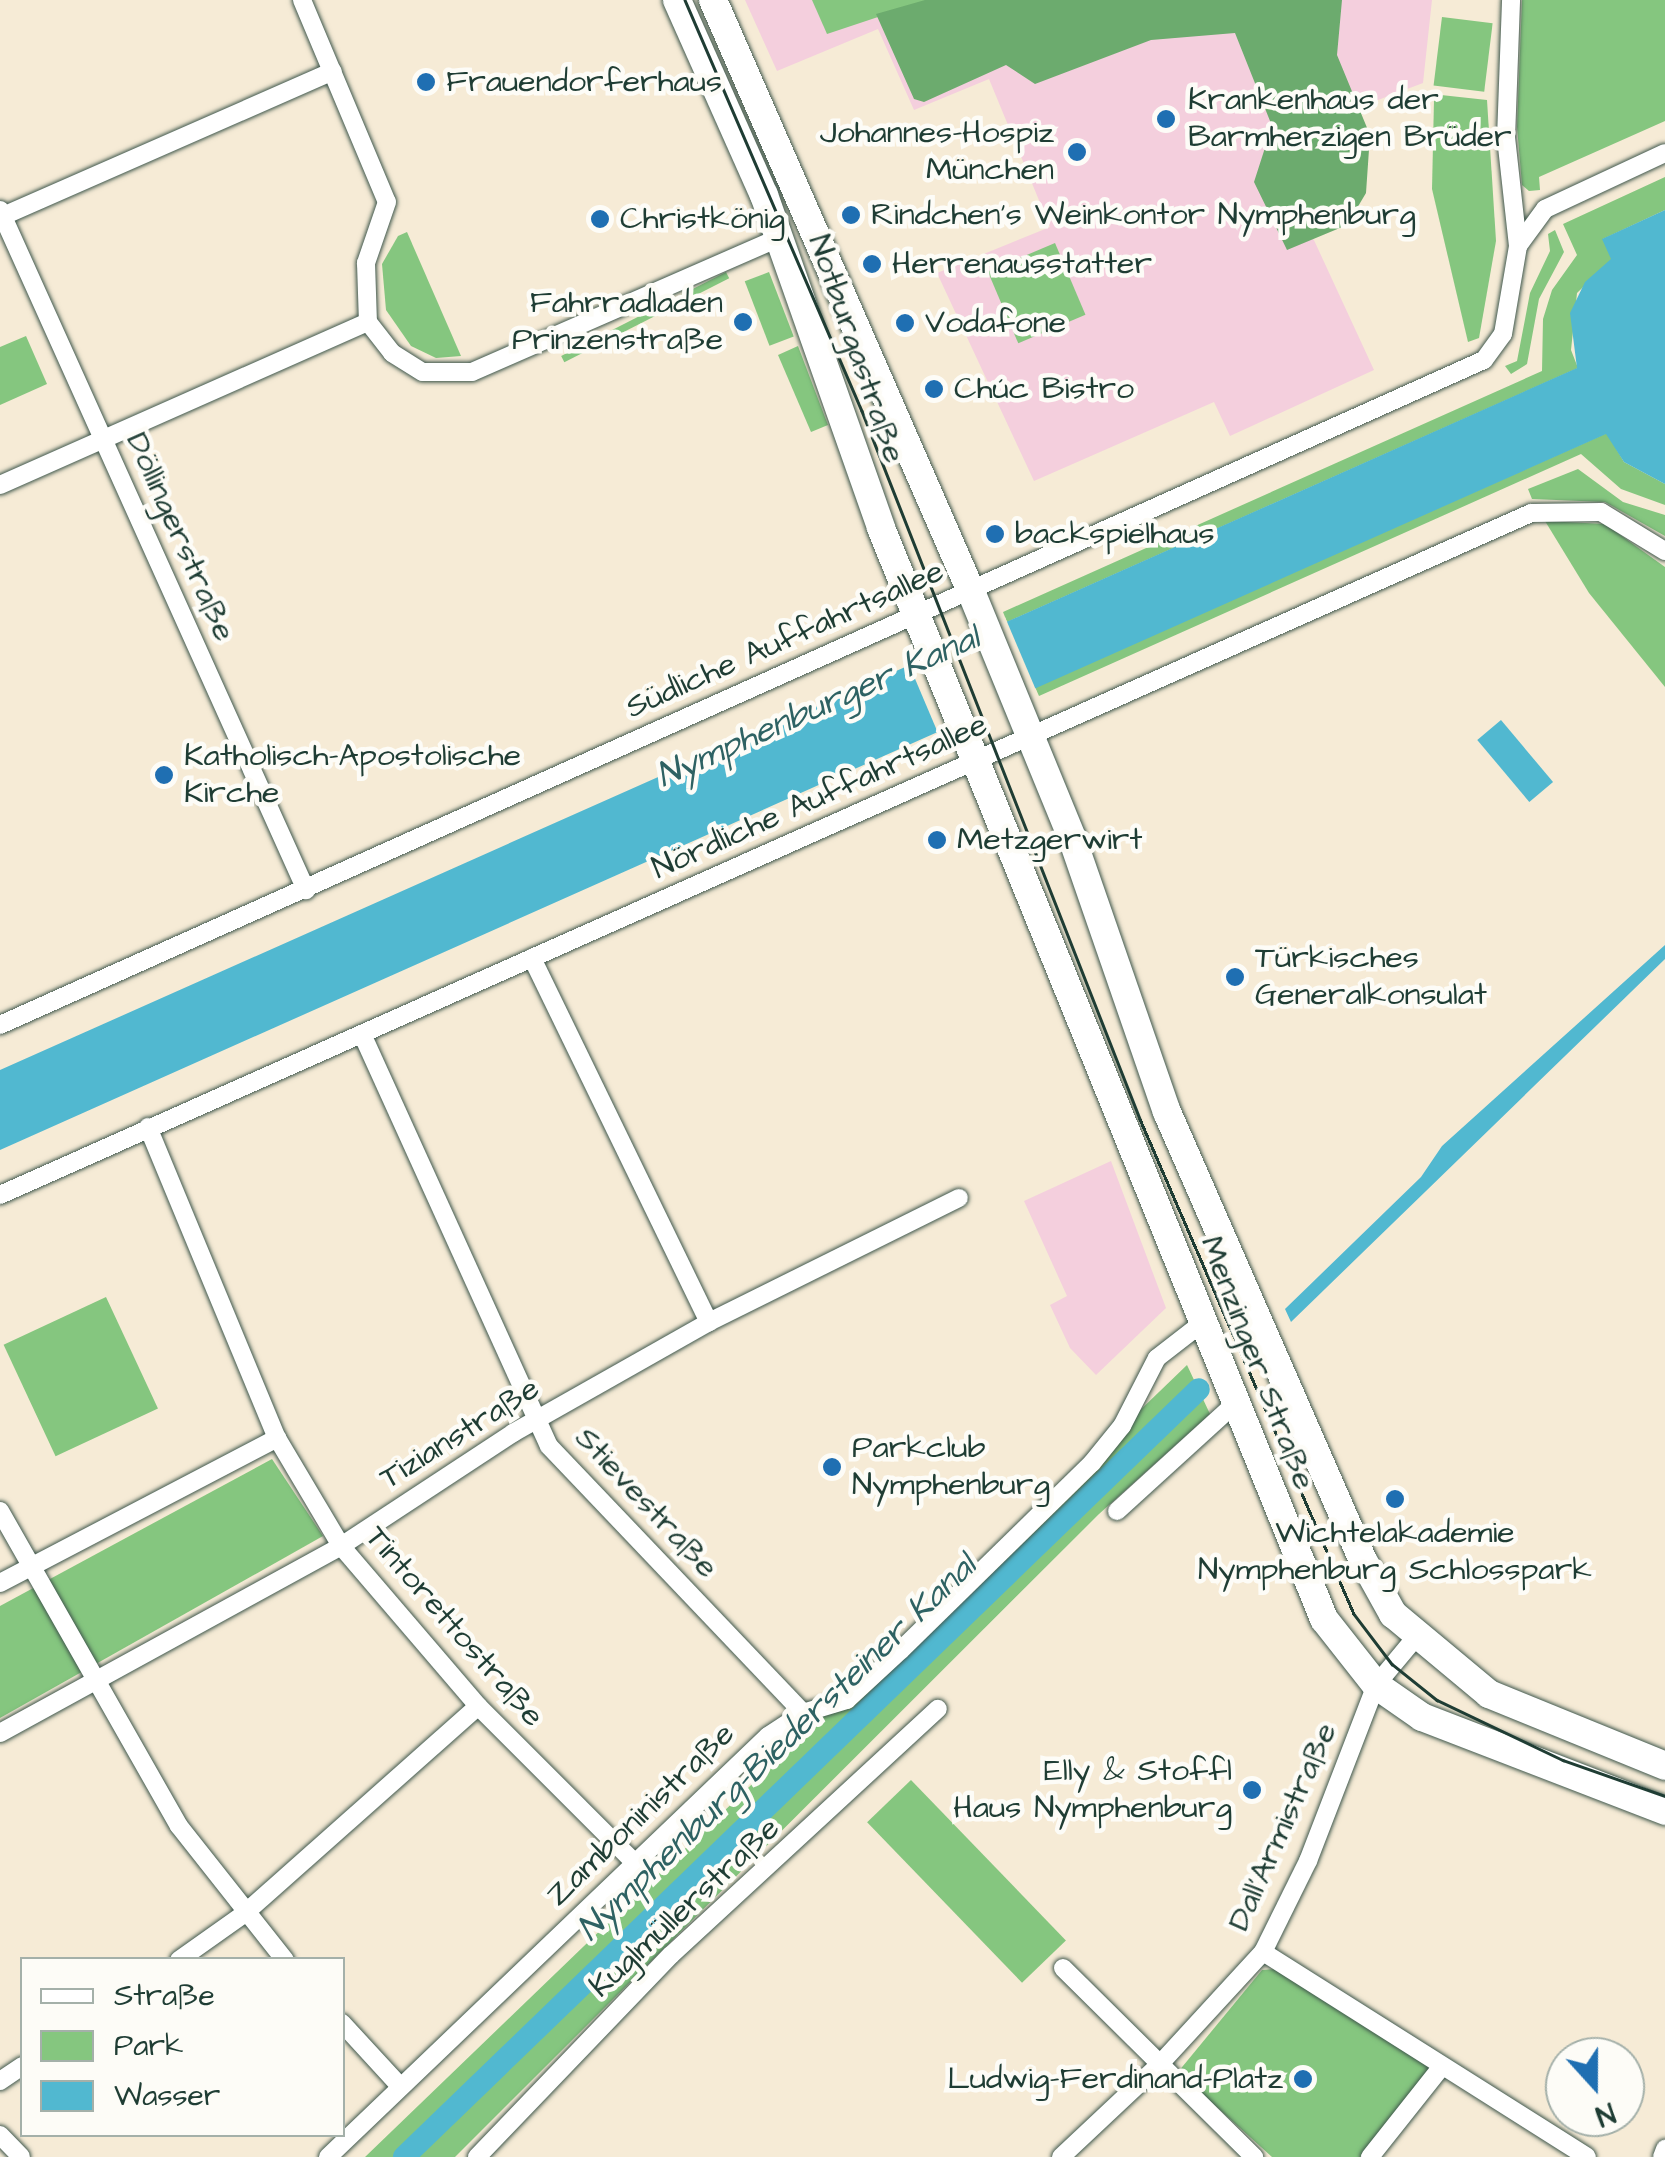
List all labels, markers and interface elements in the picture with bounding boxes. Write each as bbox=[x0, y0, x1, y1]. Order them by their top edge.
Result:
place label: Frauendorferhaus bbox=[446, 63, 722, 101]
marker: Frauendorferhaus bbox=[415, 71, 437, 93]
place label: Krankenhaus der Barmherzigen Brüder bbox=[1188, 82, 1512, 157]
marker: Krankenhaus der Barmherzigen Brüder bbox=[1153, 106, 1179, 132]
place label: Johannes-Hospiz München bbox=[820, 115, 1054, 190]
marker: Johannes-Hospiz München bbox=[1064, 139, 1090, 165]
place label: Rindchen's Weinkontor Nymphenburg bbox=[871, 196, 1416, 234]
place label: Christkönig bbox=[620, 200, 785, 238]
marker: Rindchen's Weinkontor Nymphenburg bbox=[840, 204, 862, 226]
marker: Christkönig bbox=[589, 208, 611, 230]
street label: Notburgastraße bbox=[799, 230, 913, 468]
place label: Herrenausstatter bbox=[892, 245, 1152, 283]
marker: Herrenausstatter bbox=[861, 253, 883, 275]
place label: Fahrradladen Prinzenstraße bbox=[512, 285, 723, 360]
place label: Vodafone bbox=[925, 304, 1066, 342]
marker: Fahrradladen Prinzenstraße bbox=[732, 311, 754, 333]
marker: Vodafone bbox=[894, 312, 916, 334]
place label: Chúc Bistro bbox=[954, 370, 1134, 408]
marker: Chúc Bistro bbox=[923, 378, 945, 400]
street label: Döllingerstraße bbox=[117, 427, 243, 647]
place label: backspielhaus bbox=[1015, 515, 1215, 553]
marker: backspielhaus bbox=[984, 523, 1006, 545]
street label: Südliche Auffahrtsallee bbox=[620, 553, 950, 727]
water label: Nymphenburger Kanal bbox=[650, 617, 986, 797]
street label: Nördliche Auffahrtsallee bbox=[647, 706, 993, 888]
place label: Katholisch-Apostolische Kirche bbox=[184, 738, 521, 813]
marker: Katholisch-Apostolische Kirche bbox=[153, 764, 175, 786]
place label: Metzgerwirt bbox=[957, 821, 1142, 859]
marker: Metzgerwirt bbox=[926, 829, 948, 851]
place label: Türkisches Generalkonsulat bbox=[1255, 940, 1487, 1015]
marker: Türkisches Generalkonsulat bbox=[1224, 966, 1246, 988]
street label: Menzinger Straße bbox=[1191, 1231, 1323, 1495]
street label: Tizianstraße bbox=[373, 1370, 547, 1498]
street label: Stievestraße bbox=[566, 1419, 726, 1587]
place label: Parkclub Nymphenburg bbox=[852, 1430, 1050, 1505]
marker: Parkclub Nymphenburg bbox=[821, 1456, 843, 1478]
marker: Wichtelakademie Nymphenburg Schlosspark bbox=[1384, 1488, 1406, 1510]
place label: Wichtelakademie Nymphenburg Schlosspark bbox=[1198, 1515, 1592, 1590]
street label: Tintorettostraße bbox=[356, 1519, 552, 1735]
water label: Nymphenburg-Biedersteiner Kanal bbox=[569, 1546, 985, 1950]
street label: Zamboninistraße bbox=[539, 1715, 743, 1915]
street label: Dall'Armistraße bbox=[1220, 1717, 1346, 1937]
place label: Elly & Stoffl Haus Nymphenburg bbox=[953, 1753, 1232, 1828]
marker: Elly & Stoffl Haus Nymphenburg bbox=[1241, 1779, 1263, 1801]
street label: Kuglmüllerstraße bbox=[582, 1810, 788, 2006]
legend bbox=[20, 1957, 345, 2137]
text: Straße bbox=[114, 1975, 215, 2017]
text: Park bbox=[114, 2025, 183, 2067]
north arrow bbox=[1545, 2037, 1645, 2137]
place label: Ludwig-Ferdinand-Platz bbox=[948, 2060, 1283, 2098]
marker: Ludwig-Ferdinand-Platz bbox=[1292, 2068, 1314, 2090]
text: Wasser bbox=[114, 2075, 220, 2117]
text: N bbox=[1590, 2092, 1620, 2135]

